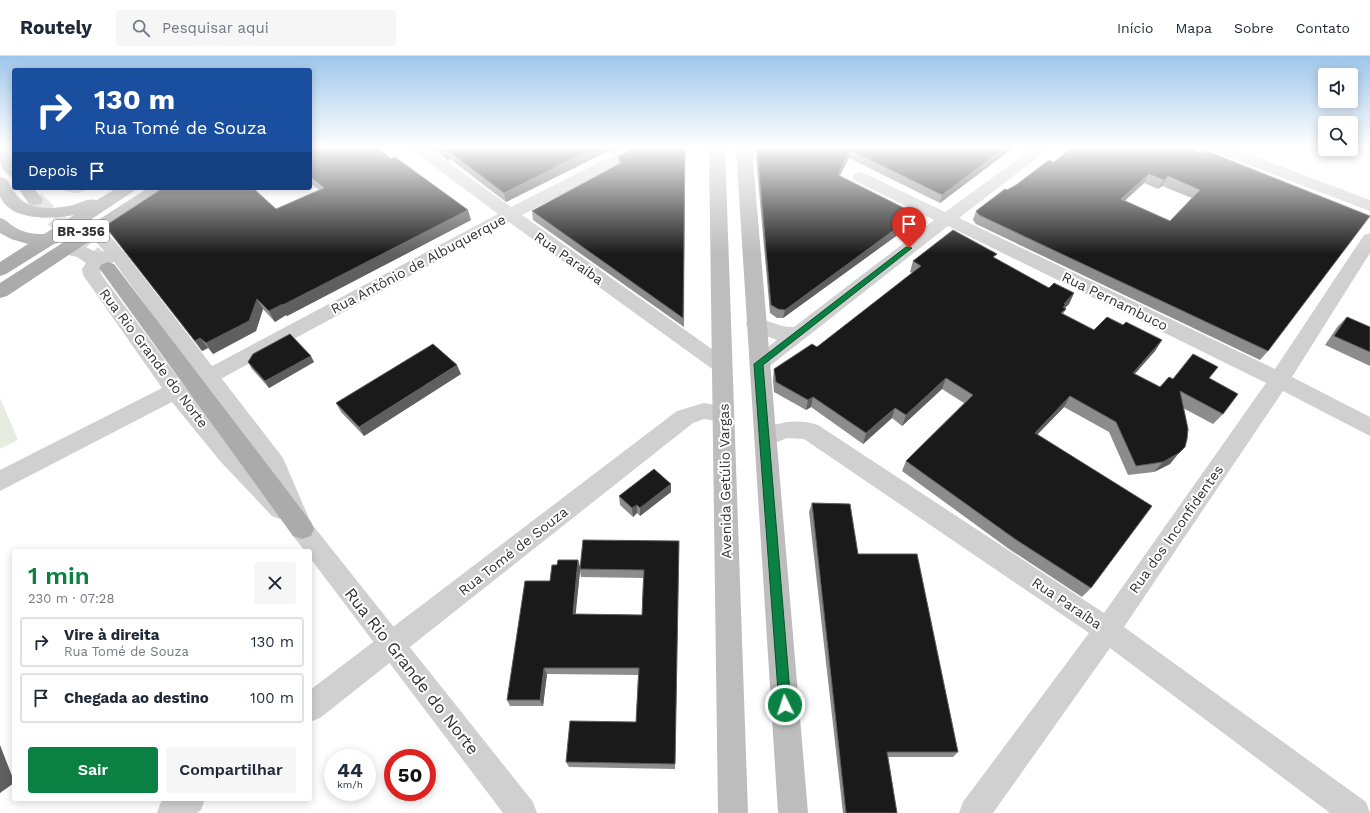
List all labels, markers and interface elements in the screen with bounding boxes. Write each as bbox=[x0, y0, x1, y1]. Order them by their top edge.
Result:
search box bbox=[116, 10, 396, 46]
text: Routely bbox=[20, 16, 92, 39]
icon: search bbox=[130, 17, 152, 39]
text: Pesquisar aqui bbox=[162, 19, 269, 37]
text: Início bbox=[1117, 20, 1153, 36]
text: Mapa bbox=[1175, 20, 1212, 36]
text: Sobre bbox=[1234, 20, 1274, 36]
text: Contato bbox=[1296, 20, 1350, 36]
map controls bbox=[1318, 68, 1358, 156]
button: sound bbox=[1318, 68, 1358, 108]
text: 130 m bbox=[94, 83, 175, 116]
icon: right bbox=[28, 84, 80, 136]
button: search bbox=[1318, 116, 1358, 156]
text: Rua Tomé de Souza bbox=[94, 117, 267, 138]
icon: arrive bbox=[86, 160, 108, 182]
text: Depois bbox=[28, 162, 78, 180]
pin bbox=[892, 207, 926, 248]
street label: Rua Antônio de Albuquerque bbox=[328, 211, 508, 317]
icon: arrive bbox=[898, 213, 920, 235]
road number: BR-356 bbox=[53, 220, 109, 242]
street label: Rua Paraíba bbox=[531, 228, 607, 288]
street label: Rua Pernambuco bbox=[1059, 268, 1171, 334]
street label: Rua Rio Grande do Norte bbox=[96, 285, 212, 431]
street label: Avenida Getúlio Vargas bbox=[716, 403, 734, 559]
street label: Rua dos Inconfidentes bbox=[1126, 462, 1226, 596]
street label: Rua Tomé de Souza bbox=[455, 503, 571, 599]
text: 1 min bbox=[28, 562, 90, 590]
button: close bbox=[254, 562, 296, 604]
street label: Rua Paraíba bbox=[1029, 574, 1105, 632]
street label: Rua Rio Grande do Norte bbox=[341, 584, 483, 758]
text: 230 m · 07:28 bbox=[28, 591, 114, 606]
text: Vire à direita bbox=[64, 626, 159, 644]
icon: right bbox=[30, 631, 52, 653]
text: 130 m bbox=[251, 633, 294, 651]
text: Rua Tomé de Souza bbox=[64, 644, 189, 659]
position arrow bbox=[764, 684, 806, 726]
icon: arrive bbox=[30, 687, 52, 709]
text: Chegada ao destino bbox=[64, 689, 209, 707]
text: 100 m bbox=[250, 689, 294, 707]
button: Sair bbox=[28, 747, 158, 793]
button: Compartilhar bbox=[166, 747, 296, 793]
speed limit sign: 50 bbox=[384, 749, 436, 801]
text: 44 bbox=[337, 758, 363, 782]
text: km/h bbox=[337, 779, 363, 790]

